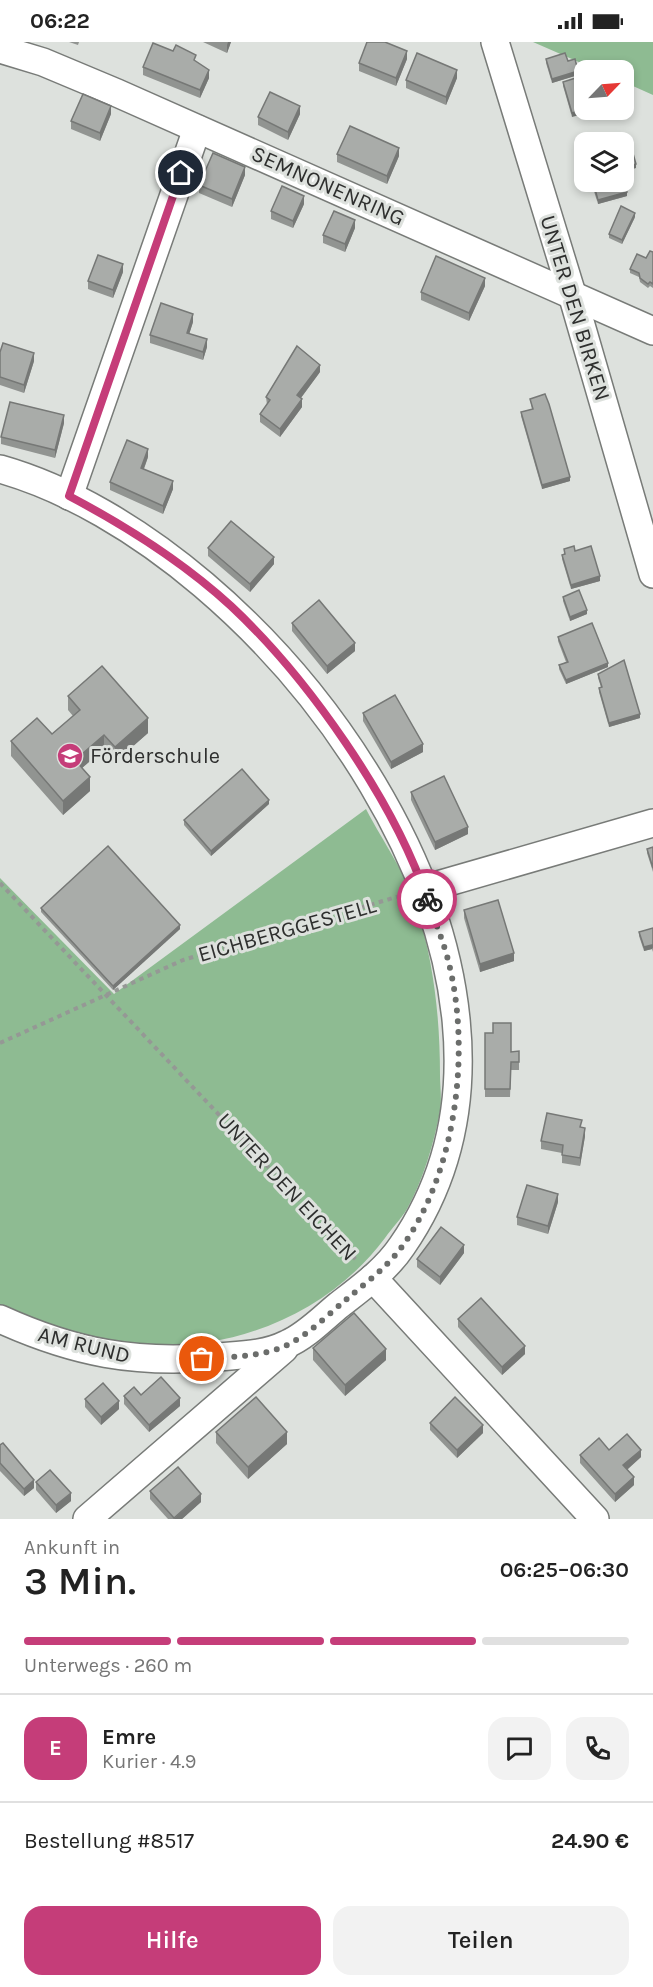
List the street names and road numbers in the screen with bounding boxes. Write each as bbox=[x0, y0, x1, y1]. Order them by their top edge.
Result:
street label: SEMNONENRING bbox=[247, 141, 409, 231]
street label: UNTER DEN BIRKEN bbox=[534, 212, 616, 404]
street label: EICHBERGGESTELL bbox=[195, 892, 380, 968]
street label: UNTER DEN EICHEN bbox=[212, 1108, 362, 1266]
street label: AM RUND bbox=[35, 1321, 133, 1369]

